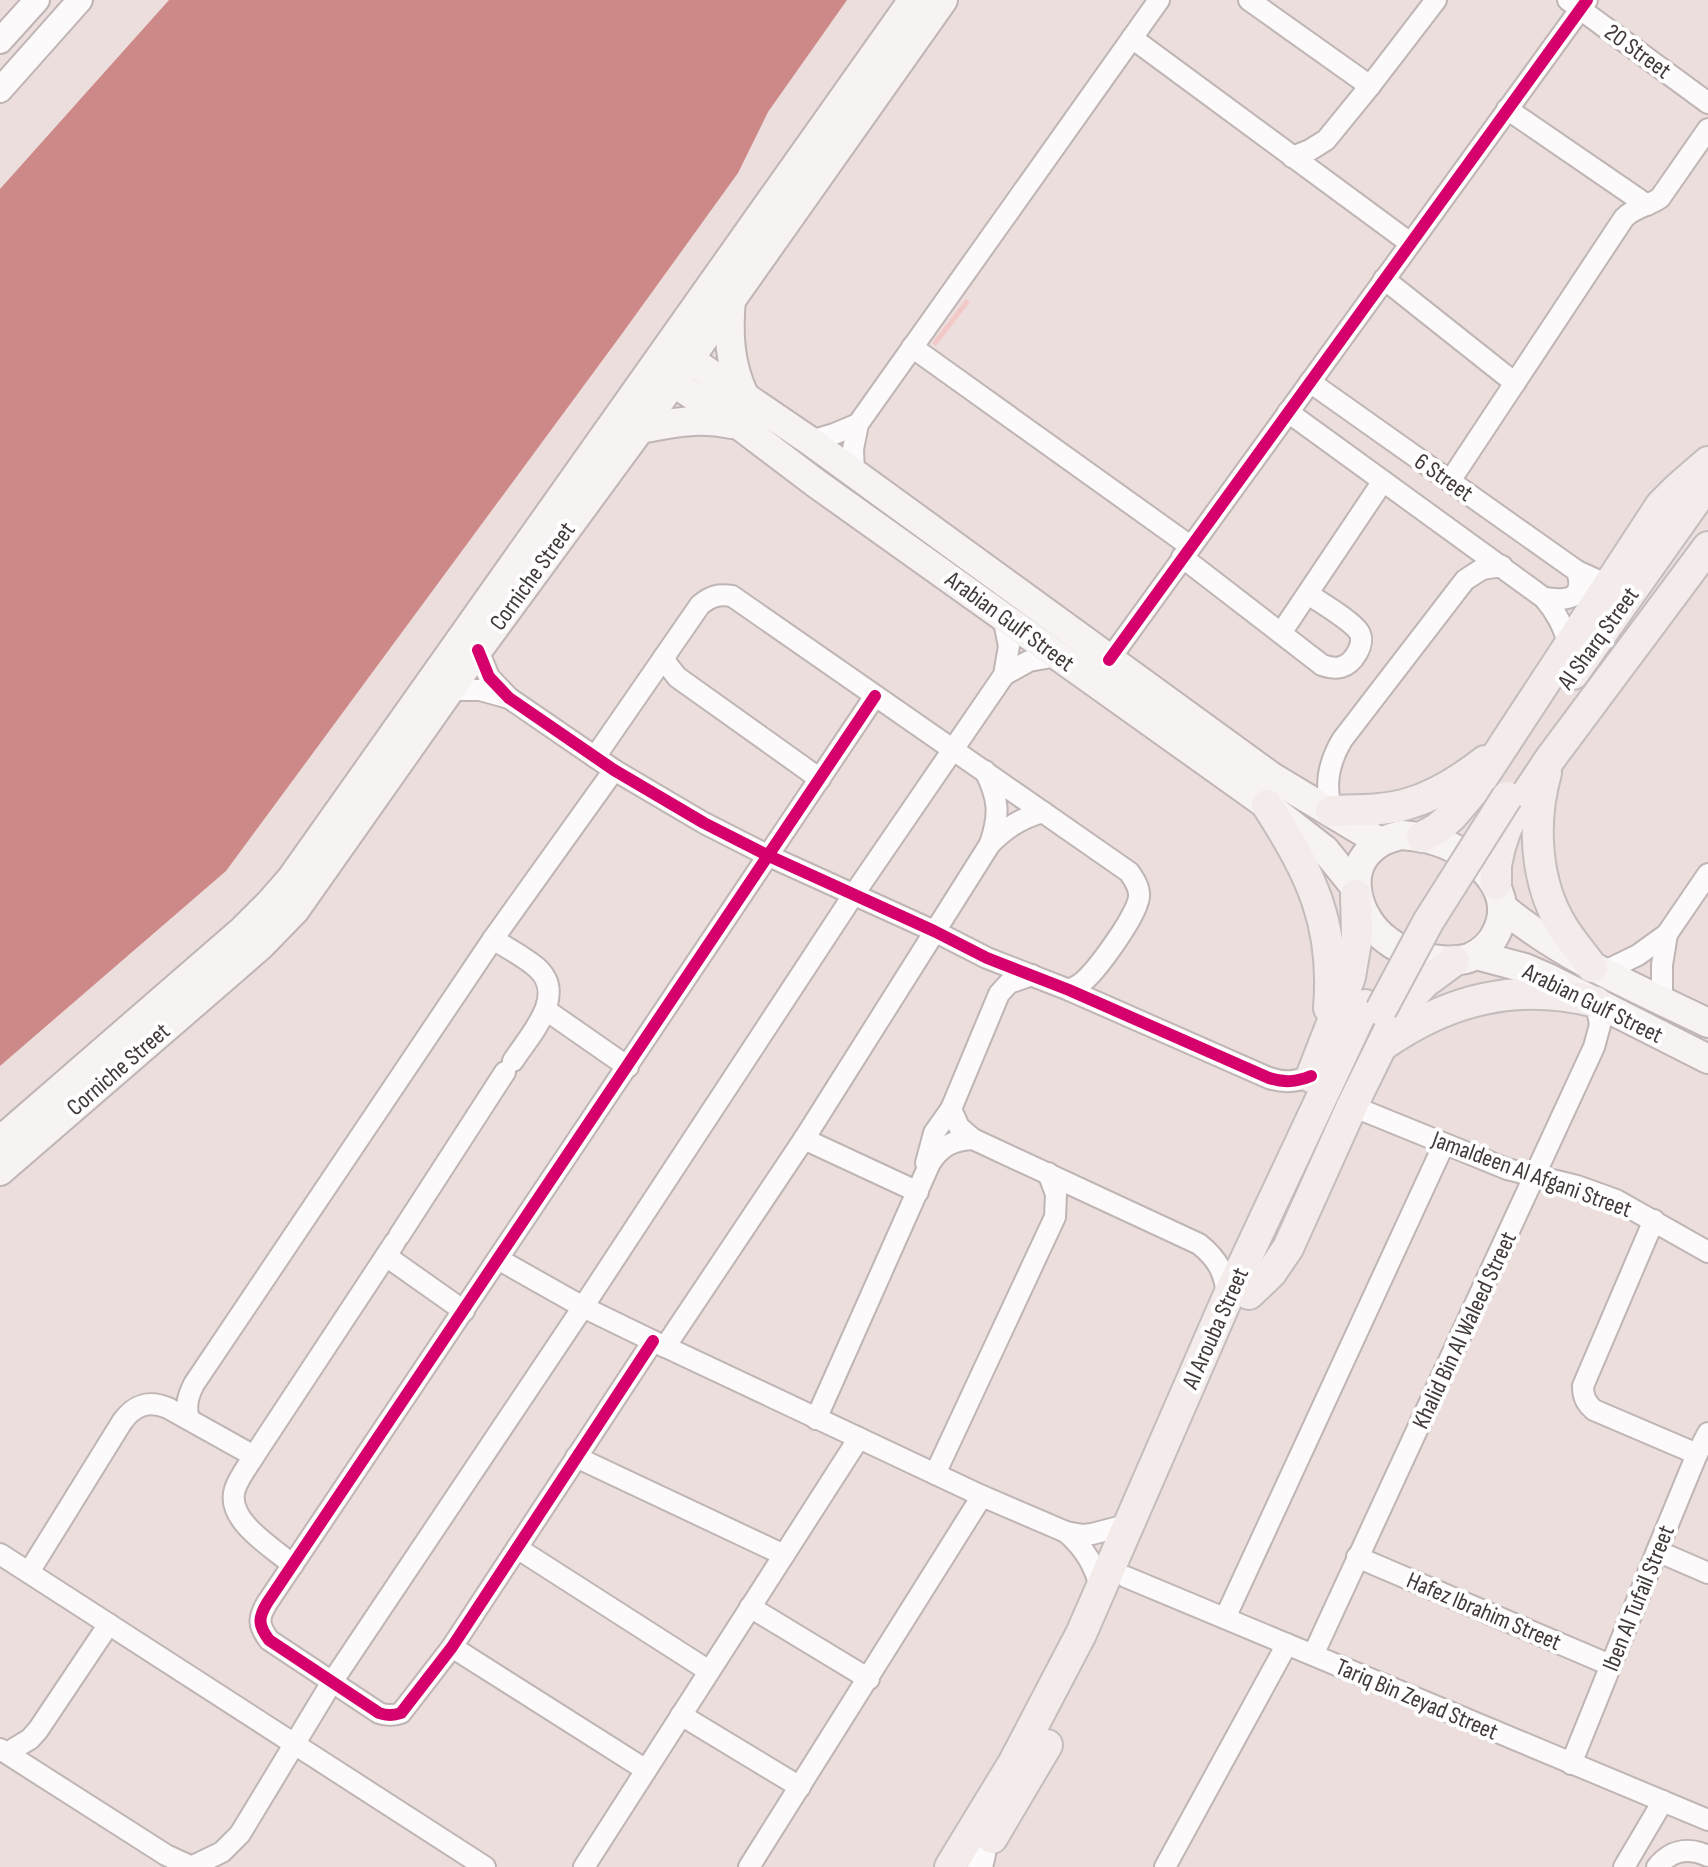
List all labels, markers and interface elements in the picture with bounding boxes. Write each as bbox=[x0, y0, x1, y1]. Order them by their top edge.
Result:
street label: 20 Street bbox=[1599, 18, 1677, 85]
street label: 6 Street bbox=[1409, 447, 1479, 508]
street label: Corniche Street bbox=[483, 516, 581, 636]
street label: Arabian Gulf Street bbox=[939, 564, 1080, 678]
street label: Al Sharq Street bbox=[1551, 581, 1645, 696]
street label: Arabian Gulf Street bbox=[1517, 957, 1668, 1050]
street label: Corniche Street bbox=[61, 1017, 176, 1122]
street label: Jamaldeen Al Afgani Street bbox=[1427, 1125, 1636, 1224]
street label: Khalid Bin Al Waleed Street bbox=[1406, 1227, 1523, 1433]
street label: Al Arouba Street bbox=[1175, 1263, 1255, 1394]
street label: Iben Al Tufail Street bbox=[1596, 1521, 1681, 1675]
street label: Hafez Ibrahim Street bbox=[1402, 1566, 1565, 1657]
street label: Tariq Bin Zeyad Street bbox=[1331, 1652, 1502, 1747]

